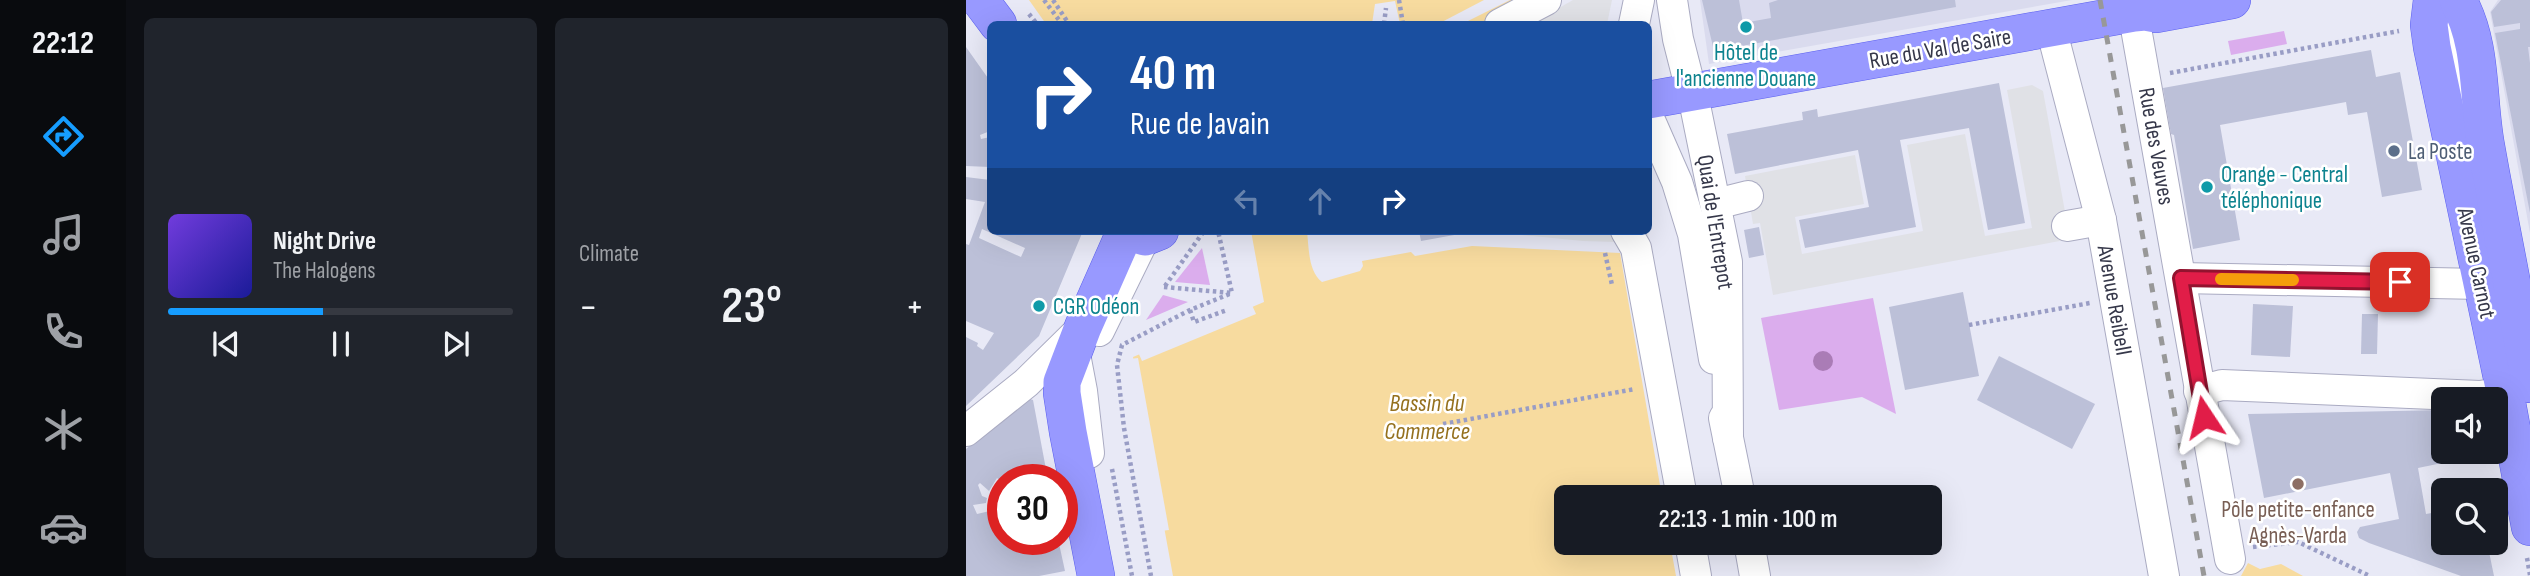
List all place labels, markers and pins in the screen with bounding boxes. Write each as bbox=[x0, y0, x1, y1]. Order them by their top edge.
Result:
marker: Hôtel de l'ancienne Douane bbox=[1738, 19, 1754, 35]
place label: Hôtel de l'ancienne Douane bbox=[1676, 39, 1816, 93]
place label: La Poste bbox=[2408, 138, 2473, 166]
marker: La Poste bbox=[2386, 143, 2402, 159]
place label: Orange - Central téléphonique bbox=[2221, 161, 2348, 215]
marker: Orange - Central téléphonique bbox=[2199, 179, 2215, 195]
pin bbox=[2370, 252, 2430, 312]
place label: CGR Odéon bbox=[1053, 293, 1139, 321]
marker: CGR Odéon bbox=[1031, 298, 1047, 314]
marker: Pôle petite-enfance Agnès-Varda bbox=[2290, 476, 2306, 492]
place label: Pôle petite-enfance Agnès-Varda bbox=[2221, 496, 2375, 550]

